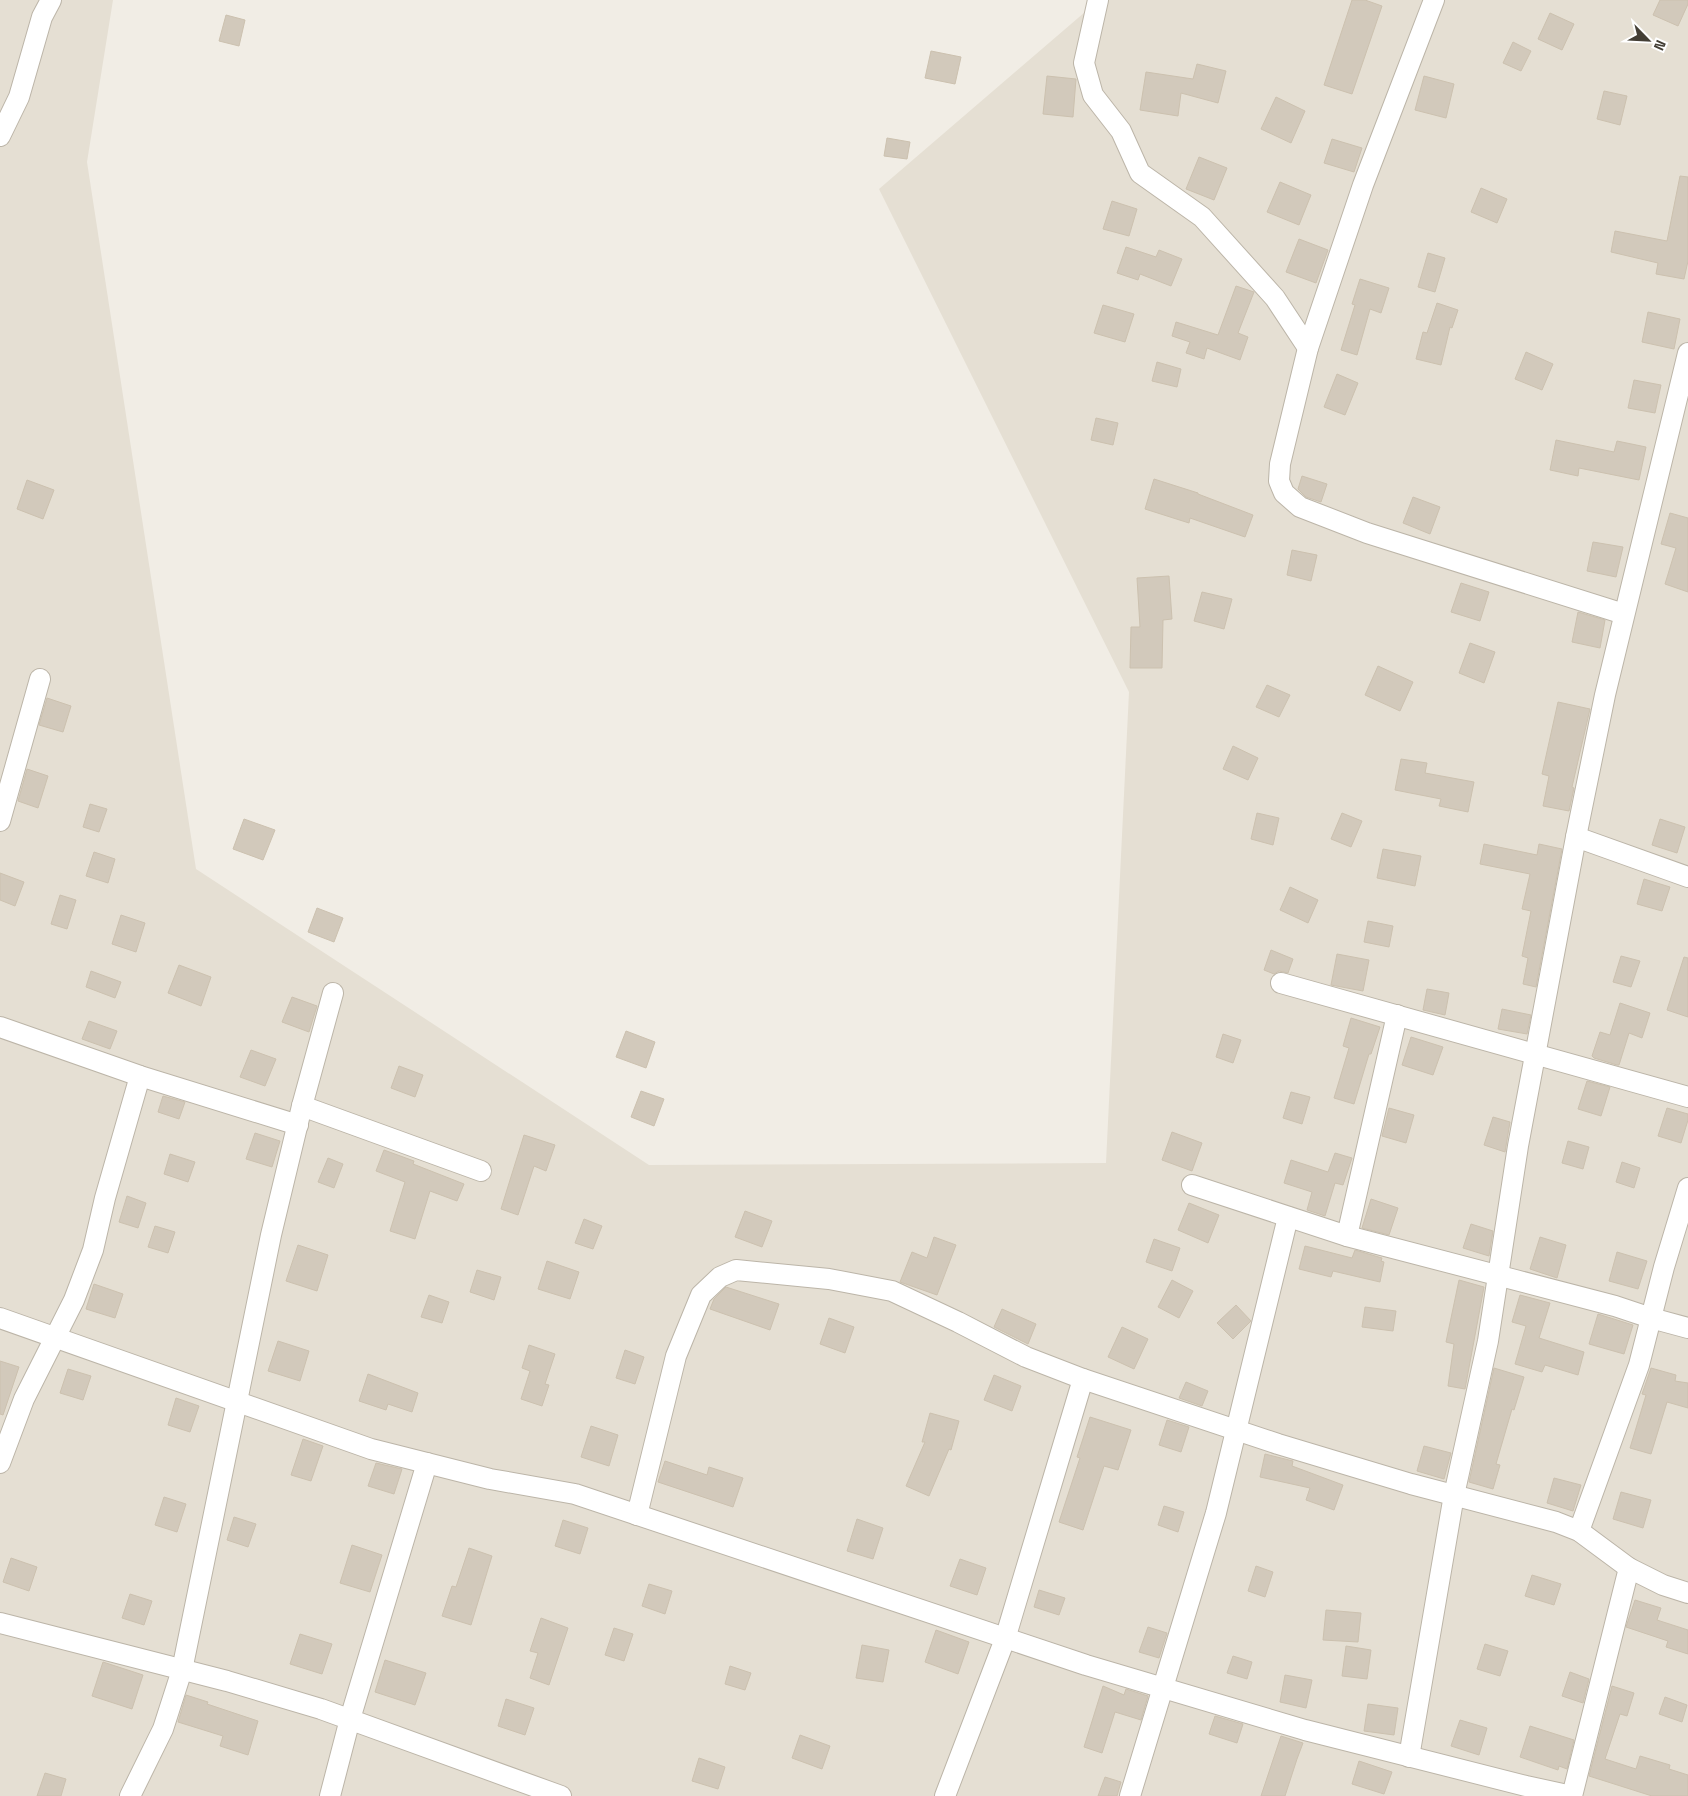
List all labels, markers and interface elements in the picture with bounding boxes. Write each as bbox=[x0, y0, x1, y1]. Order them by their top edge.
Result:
north arrow bbox=[1623, 15, 1673, 65]
text: N bbox=[1650, 37, 1670, 53]

